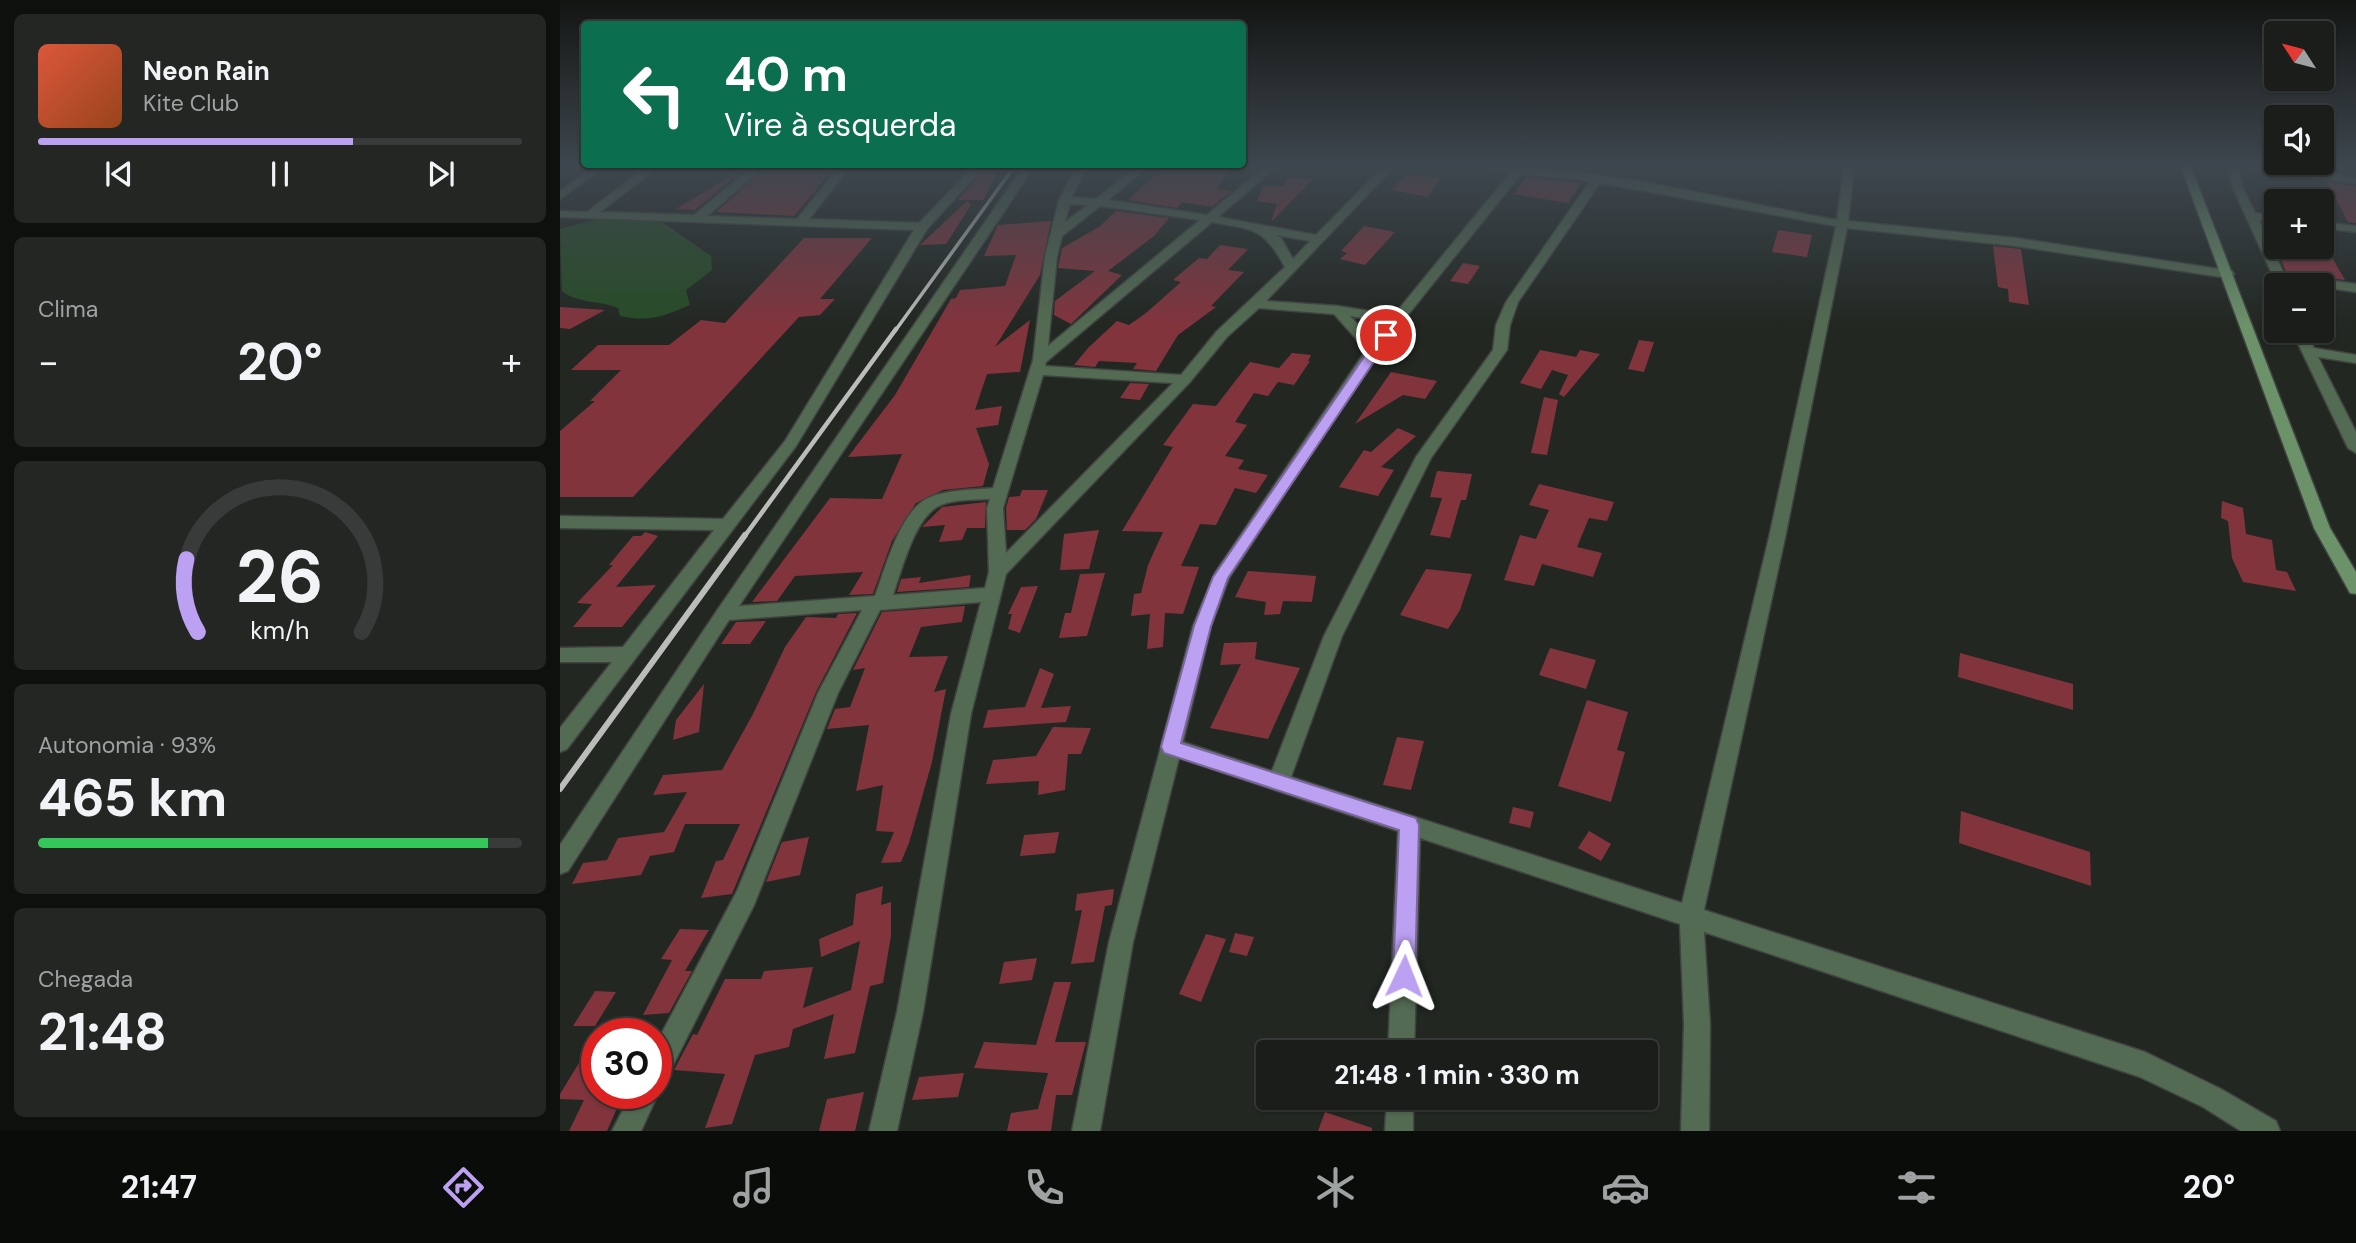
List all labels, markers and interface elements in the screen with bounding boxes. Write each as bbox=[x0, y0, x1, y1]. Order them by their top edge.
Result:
north arrow bbox=[2264, 21, 2334, 91]
map controls bbox=[2264, 21, 2334, 343]
text: 40 m bbox=[724, 42, 848, 106]
icon: left bbox=[609, 49, 700, 140]
text: Neon Rain bbox=[143, 54, 270, 88]
text: Kite Club bbox=[143, 88, 239, 118]
text: Vire à esquerda bbox=[724, 104, 956, 146]
button: sound bbox=[2264, 105, 2334, 175]
icon: previous bbox=[100, 155, 138, 193]
icon: pause bbox=[261, 155, 299, 193]
icon: next bbox=[422, 155, 460, 193]
button: + bbox=[2264, 189, 2334, 259]
button: − bbox=[2264, 273, 2334, 343]
text: Clima bbox=[38, 294, 98, 324]
pin bbox=[1356, 305, 1416, 365]
icon: arrive bbox=[1367, 316, 1405, 354]
text: 20° bbox=[237, 328, 323, 396]
text: − bbox=[38, 337, 59, 387]
text: + bbox=[501, 337, 522, 387]
text: 26 bbox=[236, 530, 324, 625]
text: km/h bbox=[250, 613, 310, 646]
text: Autonomia · 93% bbox=[38, 730, 216, 760]
text: 465 km bbox=[38, 764, 227, 832]
position arrow bbox=[1367, 939, 1441, 1013]
text: Chegada bbox=[38, 964, 133, 994]
text: 21:48 bbox=[38, 998, 167, 1066]
speed limit sign: 30 bbox=[581, 1018, 672, 1109]
text: 21:48 · 1 min · 330 m bbox=[1334, 1058, 1580, 1092]
icon: directions bbox=[439, 1163, 488, 1212]
icon: music bbox=[729, 1163, 778, 1212]
icon: phone bbox=[1020, 1163, 1069, 1212]
icon: climate bbox=[1311, 1163, 1360, 1212]
icon: car bbox=[1601, 1163, 1650, 1212]
icon: filters bbox=[1892, 1163, 1941, 1212]
text: 21:47 bbox=[121, 1166, 197, 1208]
text: 20° bbox=[2183, 1166, 2235, 1208]

